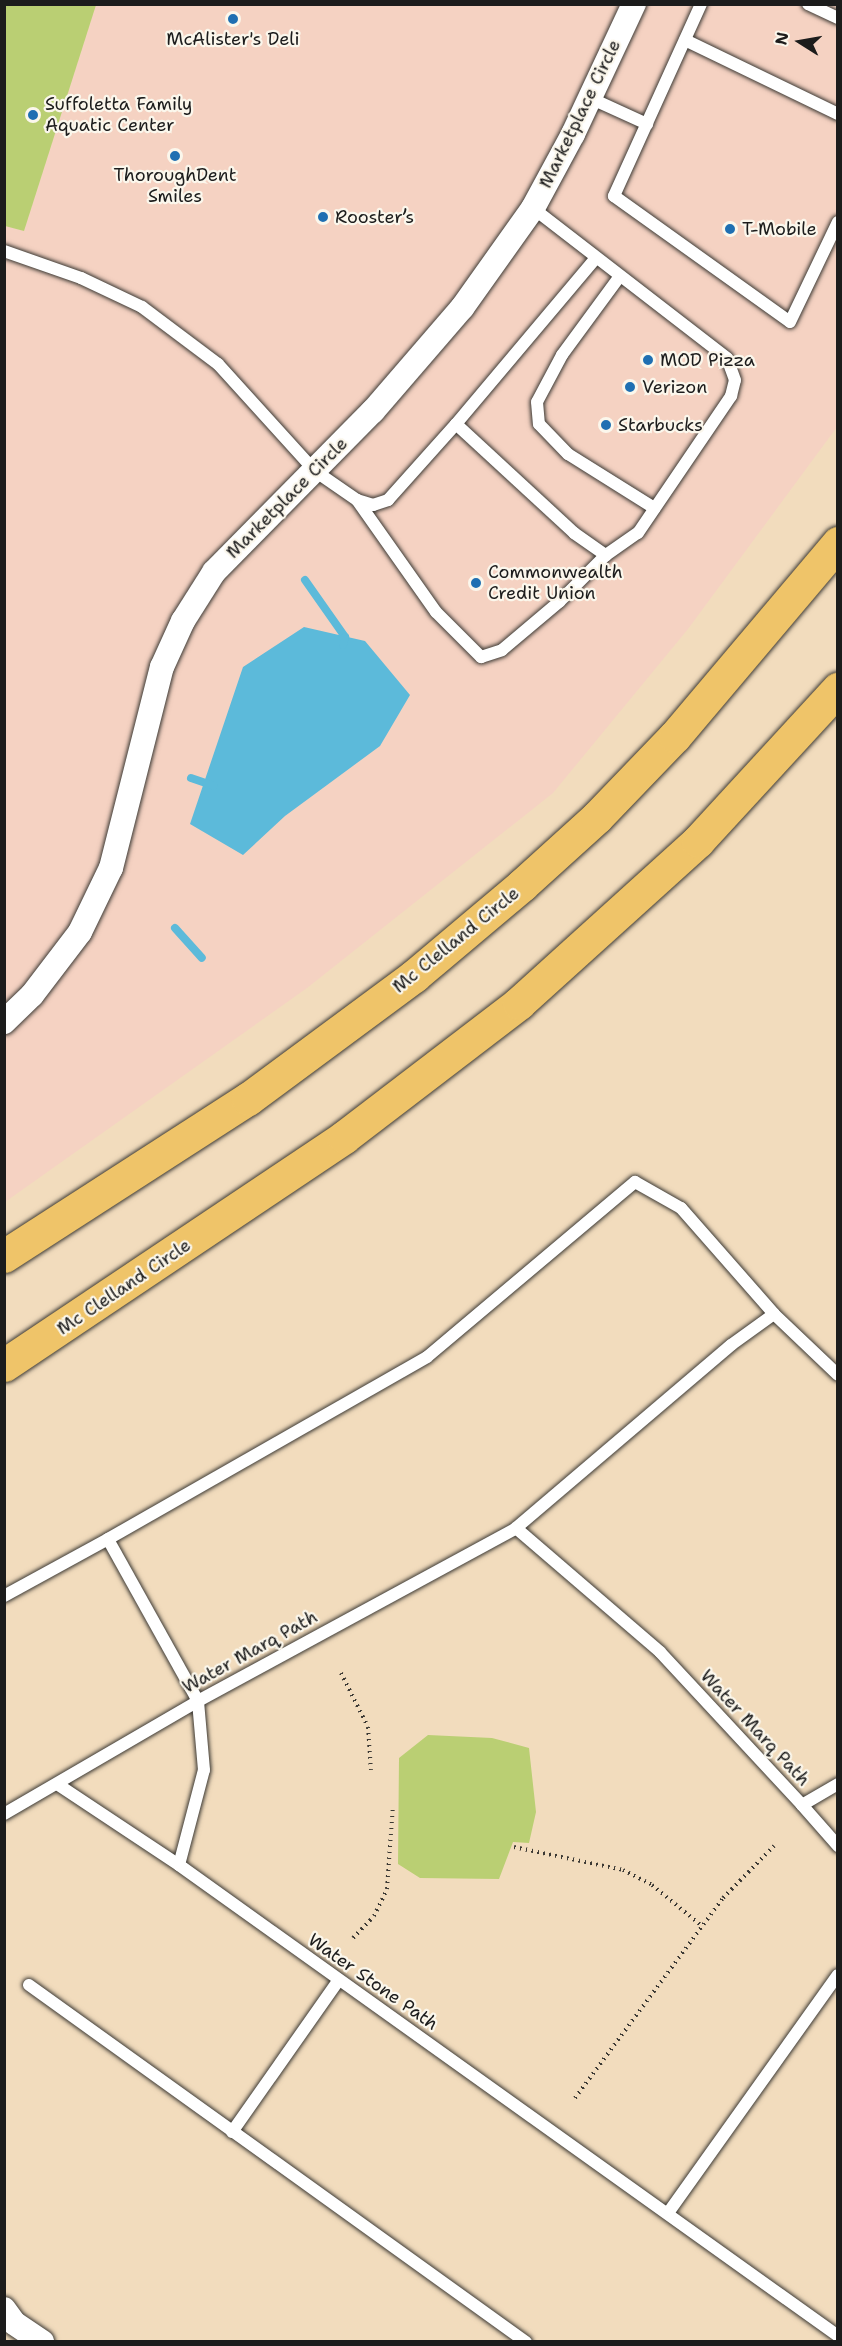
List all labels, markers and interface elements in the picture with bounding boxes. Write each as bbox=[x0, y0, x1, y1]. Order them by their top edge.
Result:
marker: McAlister's Deli bbox=[226, 12, 240, 26]
north arrow bbox=[770, 12, 830, 72]
place label: McAlister's Deli bbox=[166, 28, 300, 50]
text: N bbox=[770, 30, 793, 47]
street label: Marketplace Circle bbox=[535, 36, 625, 192]
place label: Suffoletta Family Aquatic Center bbox=[45, 94, 192, 136]
marker: Suffoletta Family Aquatic Center bbox=[26, 108, 40, 122]
marker: ThoroughDent Smiles bbox=[168, 149, 182, 163]
place label: ThoroughDent Smiles bbox=[113, 165, 237, 207]
place label: Rooster’s bbox=[335, 206, 414, 228]
marker: Rooster’s bbox=[316, 210, 330, 224]
place label: T-Mobile bbox=[742, 218, 817, 240]
marker: T-Mobile bbox=[723, 222, 737, 236]
place label: MOD Pizza bbox=[660, 349, 755, 371]
marker: MOD Pizza bbox=[641, 353, 655, 367]
place label: Verizon bbox=[642, 376, 707, 398]
marker: Verizon bbox=[623, 380, 637, 394]
place label: Starbucks bbox=[618, 414, 703, 436]
marker: Starbucks bbox=[599, 418, 613, 432]
street label: Marketplace Circle bbox=[222, 433, 352, 563]
place label: Commonwealth Credit Union bbox=[488, 562, 623, 604]
marker: Commonwealth Credit Union bbox=[469, 576, 483, 590]
street label: Mc Clelland Circle bbox=[388, 882, 524, 998]
street label: Mc Clelland Circle bbox=[53, 1234, 195, 1340]
street label: Water Marq Path bbox=[179, 1606, 321, 1698]
street label: Water Marq Path bbox=[696, 1665, 814, 1791]
street label: Water Stone Path bbox=[304, 1929, 442, 2035]

